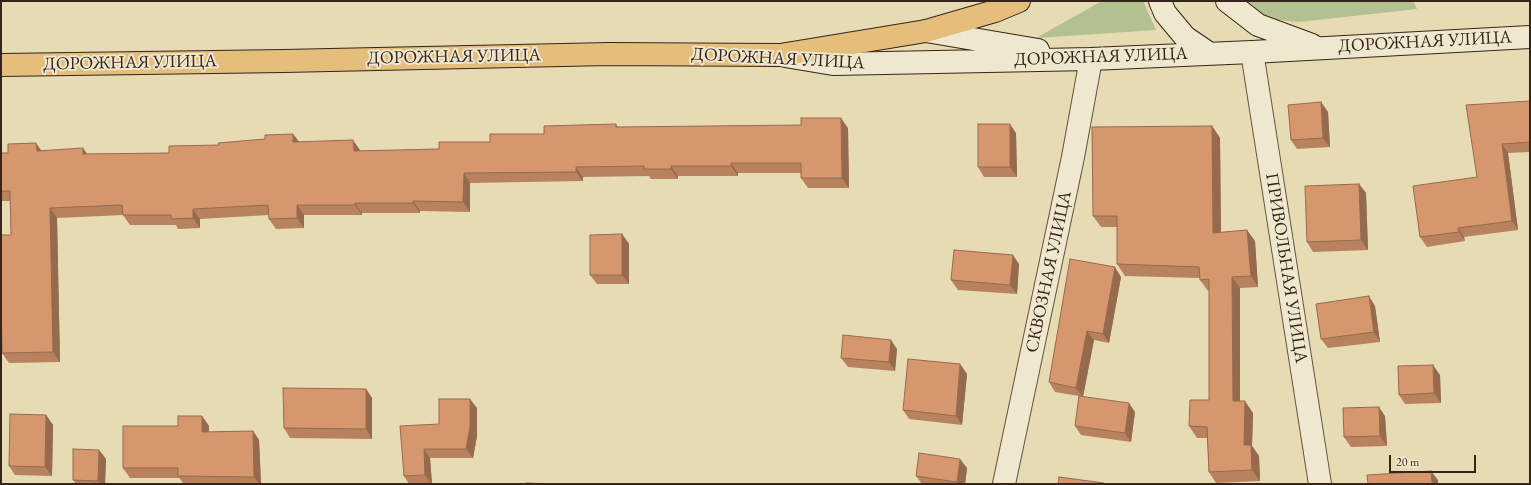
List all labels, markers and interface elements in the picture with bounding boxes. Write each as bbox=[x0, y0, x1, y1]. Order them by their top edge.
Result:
street label: ДОРОЖНАЯ УЛИЦА bbox=[1338, 27, 1512, 57]
street label: ДОРОЖНАЯ УЛИЦА bbox=[1014, 43, 1188, 71]
street label: ДОРОЖНАЯ УЛИЦА bbox=[691, 44, 865, 74]
street label: ДОРОЖНАЯ УЛИЦА bbox=[367, 45, 541, 69]
street label: ДОРОЖНАЯ УЛИЦА bbox=[43, 51, 217, 75]
street label: ПРИВОЛЬНАЯ УЛИЦА bbox=[1260, 171, 1312, 365]
street label: СКВОЗНАЯ УЛИЦА bbox=[1021, 189, 1077, 355]
scale bar bbox=[1391, 447, 1478, 473]
text: 20 m bbox=[1396, 454, 1419, 470]

